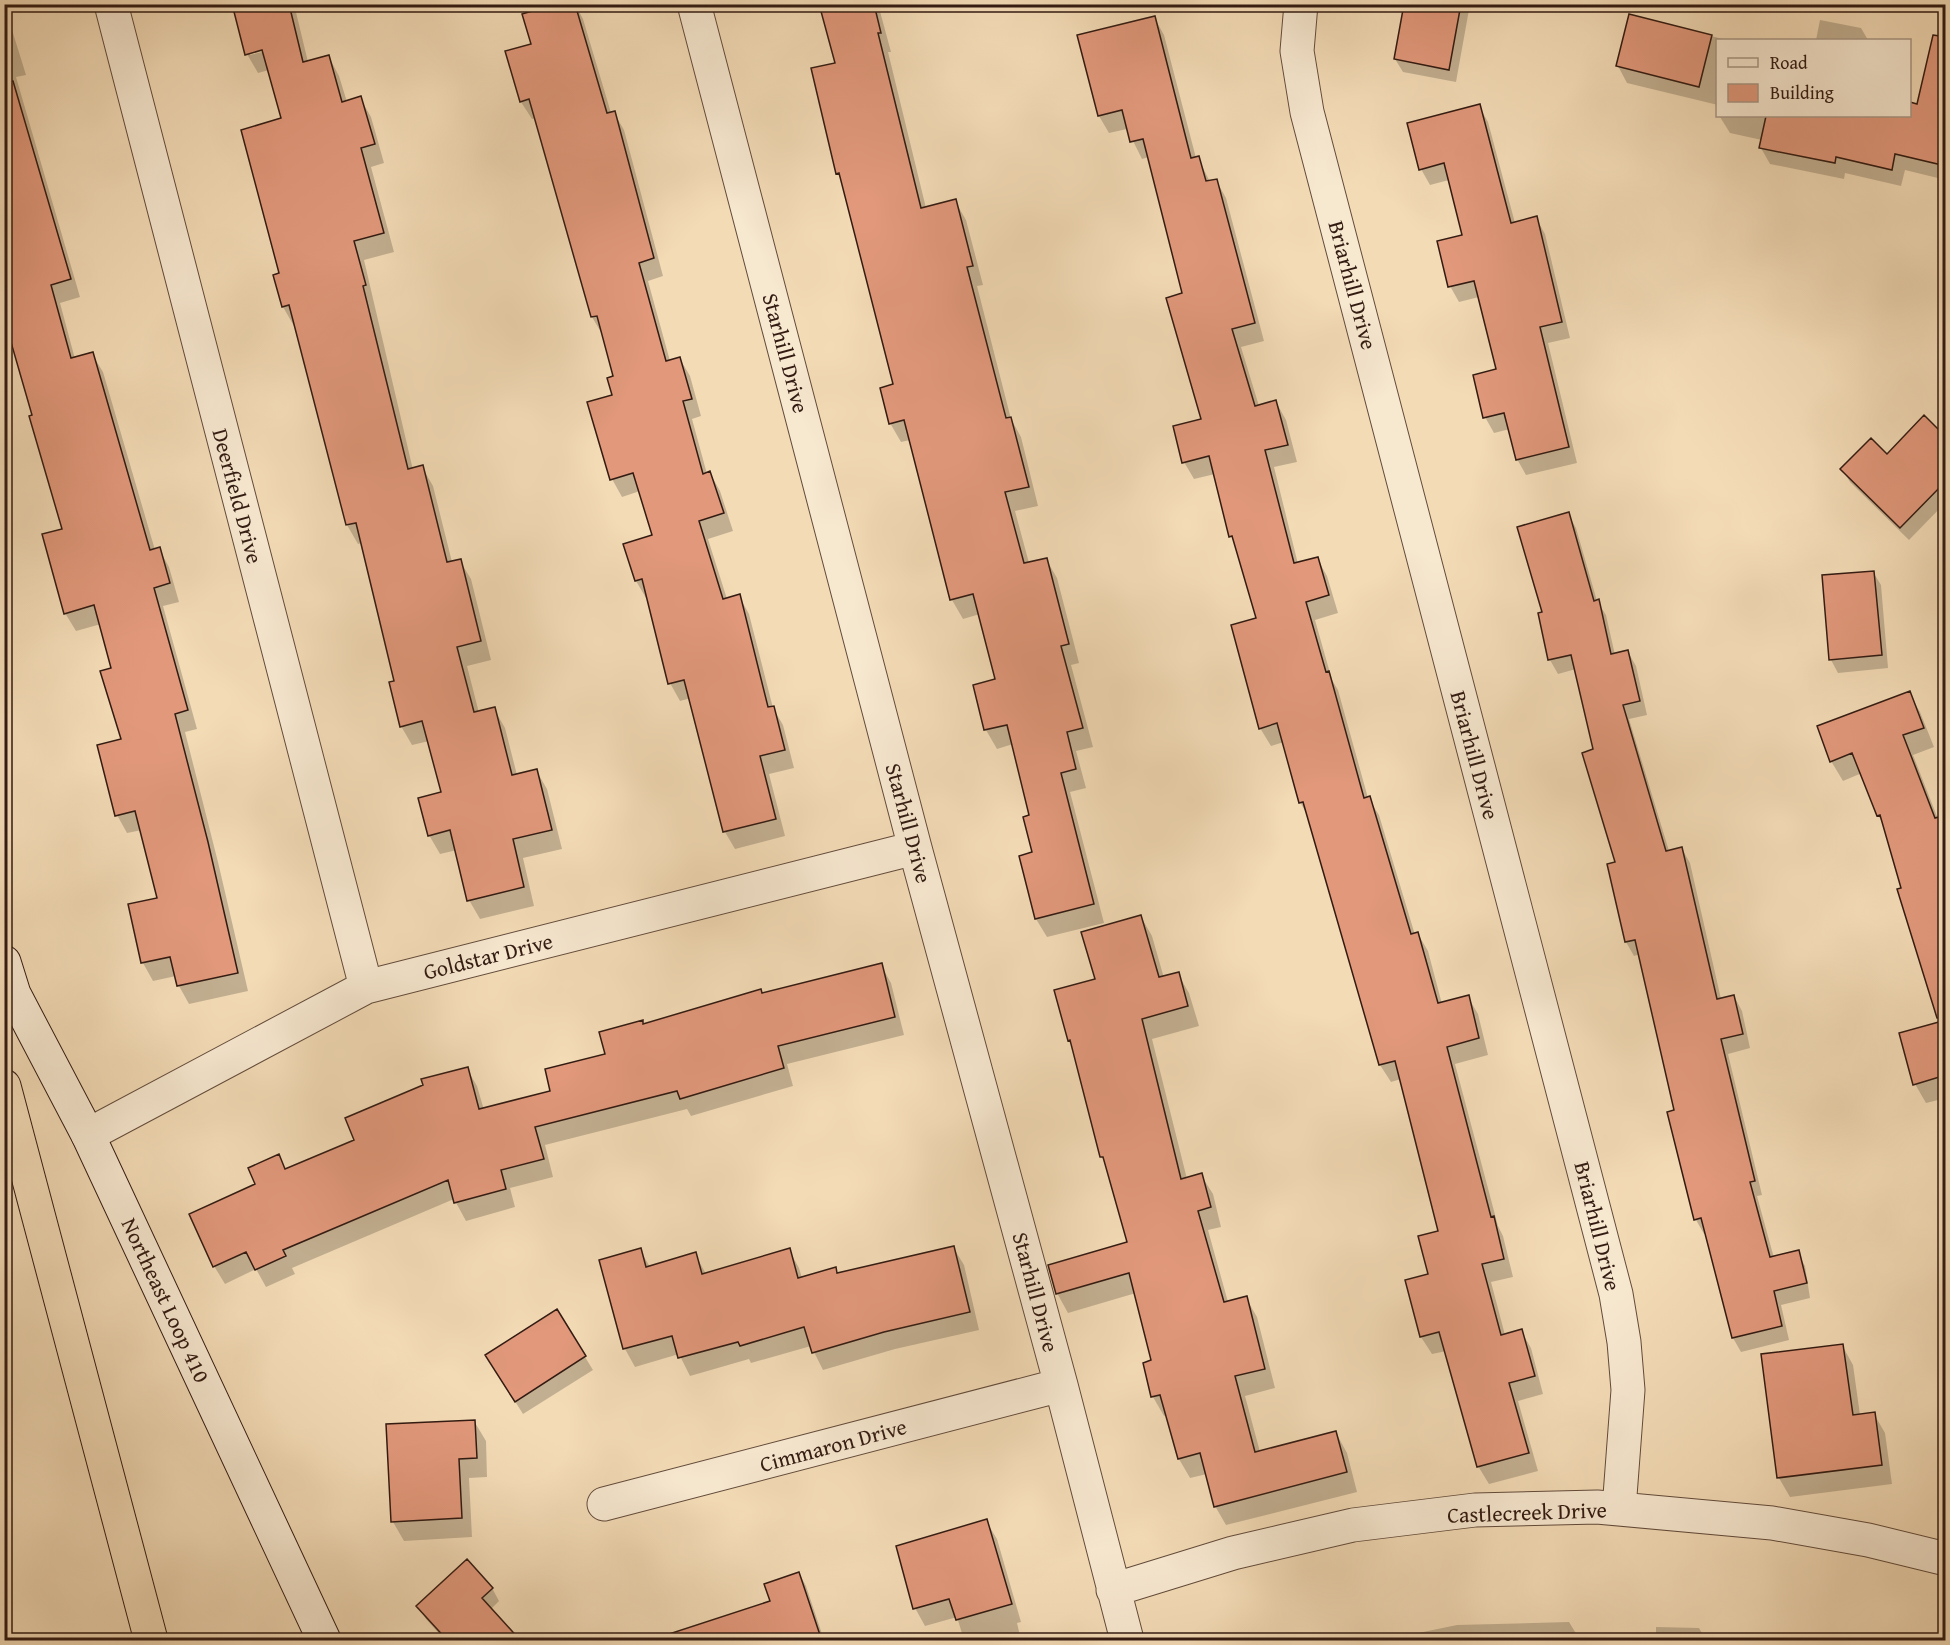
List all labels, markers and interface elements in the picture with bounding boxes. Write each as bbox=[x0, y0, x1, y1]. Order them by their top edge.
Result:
legend bbox=[1716, 39, 1911, 117]
text: Road bbox=[1770, 49, 1808, 76]
text: Building bbox=[1770, 79, 1834, 106]
street label: Briarhill Drive bbox=[1320, 217, 1386, 353]
street label: Starhill Drive bbox=[755, 289, 817, 417]
street label: Deerfield Drive bbox=[205, 425, 271, 567]
street label: Briarhill Drive bbox=[1442, 687, 1508, 823]
street label: Starhill Drive bbox=[878, 759, 940, 887]
street label: Goldstar Drive bbox=[420, 924, 556, 988]
street label: Briarhill Drive bbox=[1566, 1158, 1630, 1294]
street label: Northeast Loop 410 bbox=[114, 1212, 218, 1388]
street label: Starhill Drive bbox=[1005, 1228, 1067, 1356]
street label: Cimmaron Drive bbox=[756, 1410, 910, 1480]
street label: Castlecreek Drive bbox=[1447, 1493, 1607, 1531]

